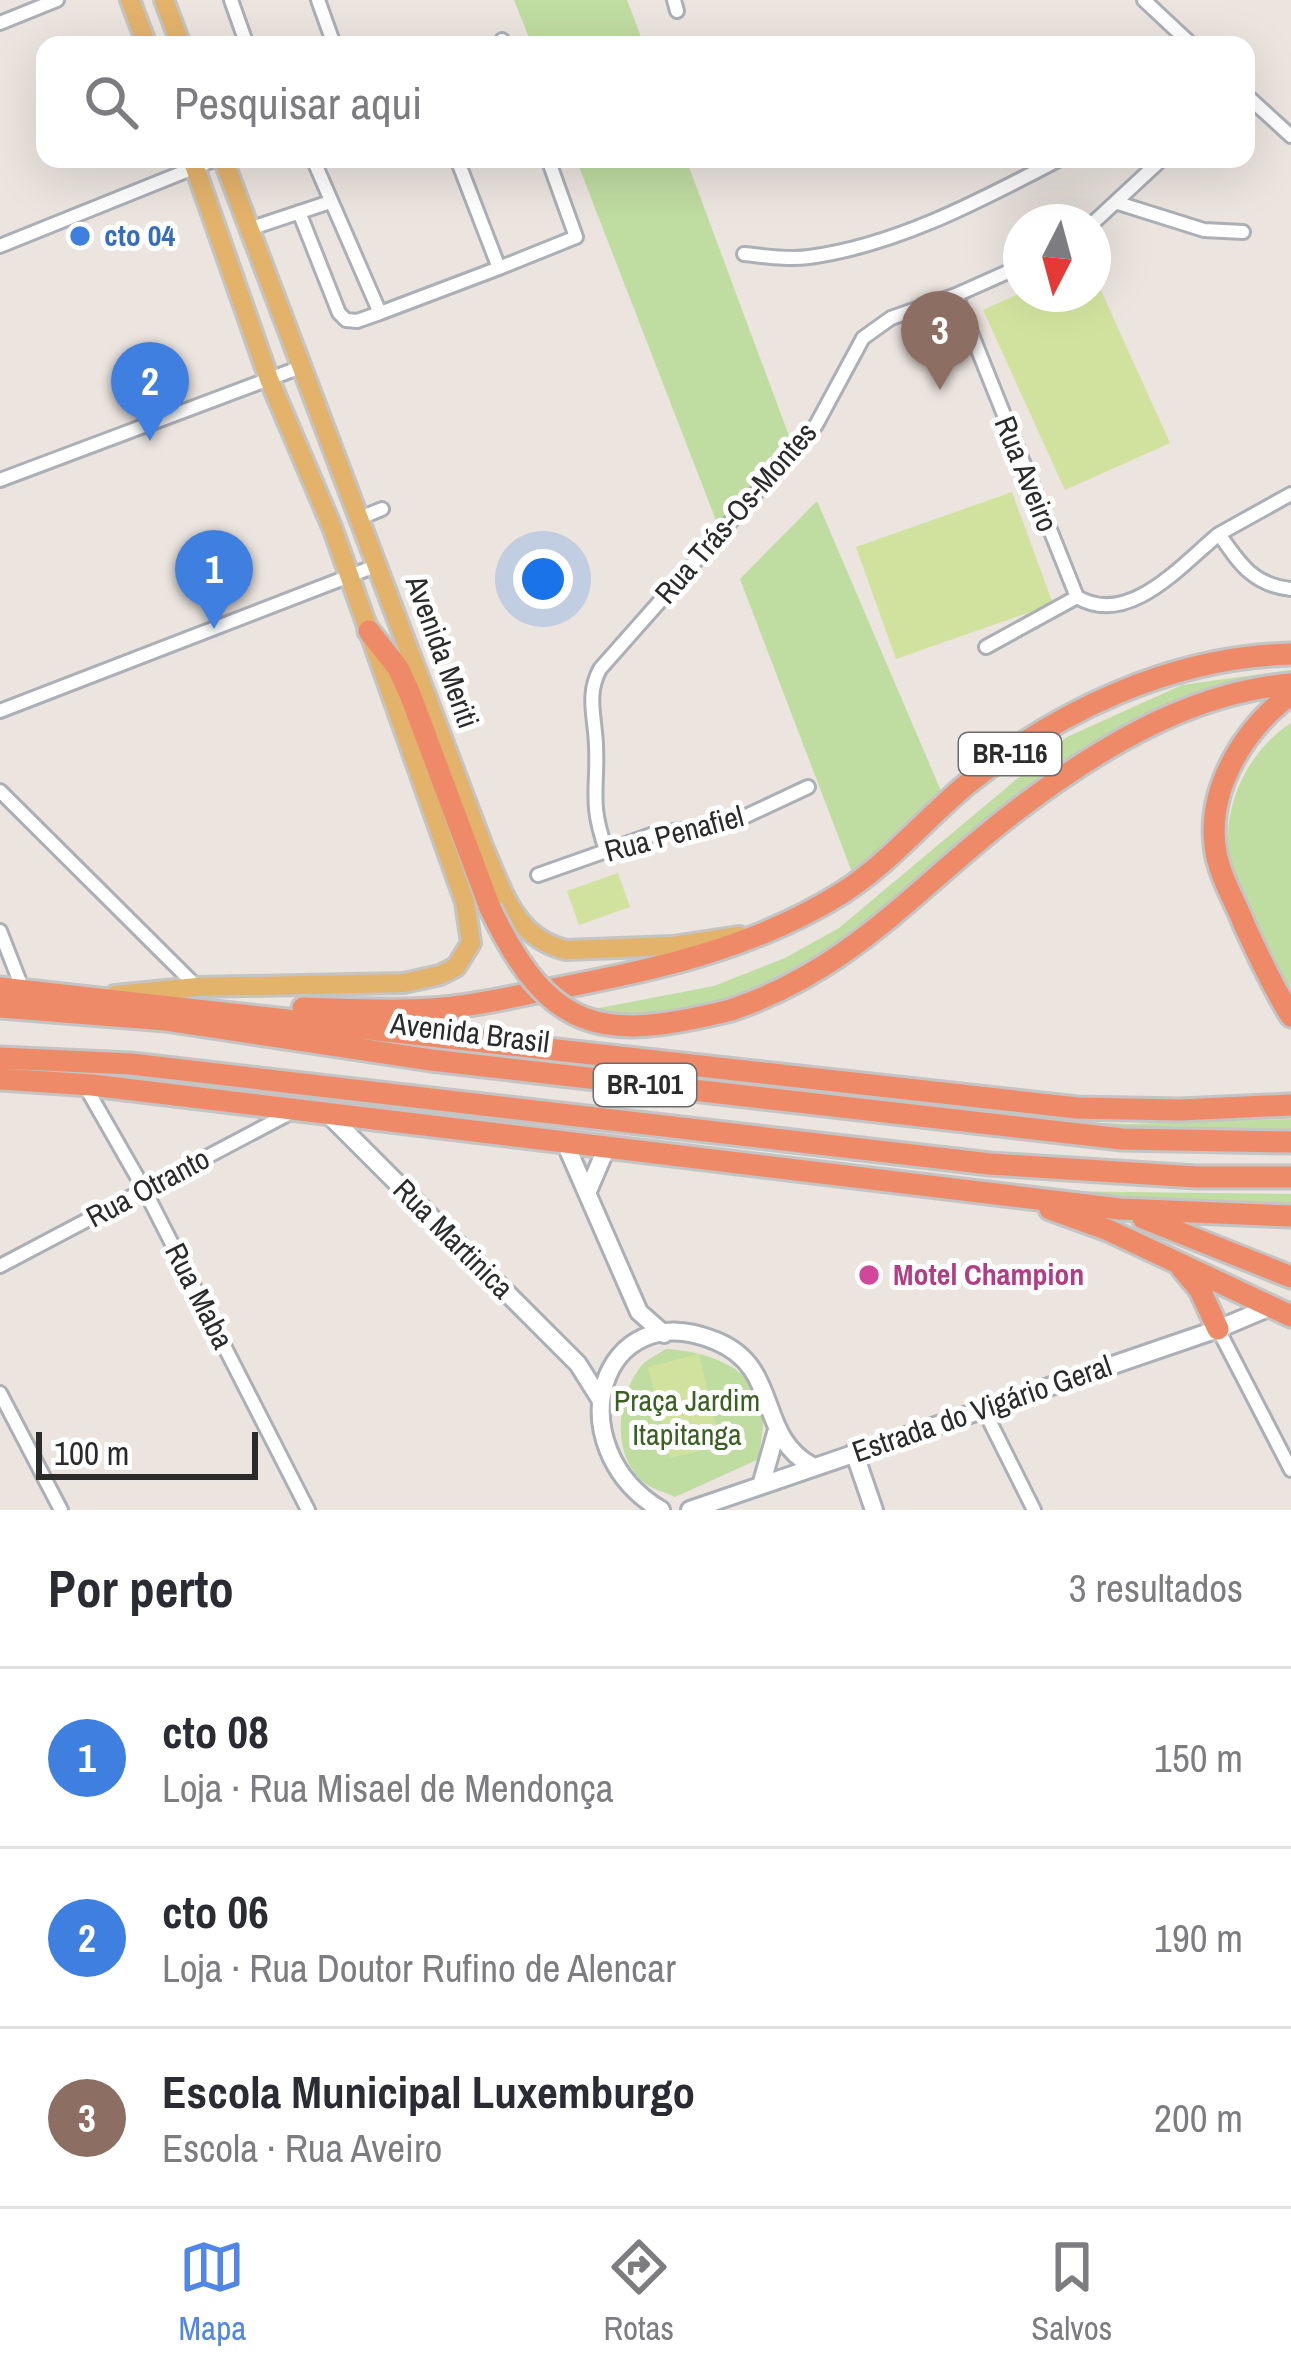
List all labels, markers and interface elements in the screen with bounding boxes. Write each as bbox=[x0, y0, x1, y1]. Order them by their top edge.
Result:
search box bbox=[36, 36, 1255, 168]
icon: search bbox=[78, 69, 144, 135]
text: Pesquisar aqui bbox=[174, 72, 422, 133]
north arrow bbox=[1003, 204, 1111, 312]
place label: cto 04 bbox=[104, 215, 175, 255]
marker: cto 04 bbox=[67, 223, 93, 249]
pin: 3 bbox=[901, 291, 979, 390]
pin: 2 bbox=[111, 342, 189, 441]
street label: Rua Aveiro bbox=[986, 410, 1068, 537]
street label: Rua Trás-Os-Montes bbox=[645, 413, 825, 612]
pin: 1 bbox=[175, 530, 253, 629]
your location bbox=[513, 549, 573, 609]
street label: Avenida Meriti bbox=[397, 569, 489, 733]
road number: BR-116 bbox=[959, 733, 1061, 775]
street label: Rua Penafiel bbox=[600, 795, 748, 871]
street label: Avenida Brasil bbox=[387, 1002, 552, 1062]
road number: BR-101 bbox=[594, 1064, 696, 1106]
street label: Rua Otranto bbox=[79, 1138, 216, 1236]
street label: Rua Martinica bbox=[385, 1170, 523, 1307]
street label: Rua Maba bbox=[156, 1236, 244, 1355]
place label: Motel Champion bbox=[893, 1254, 1084, 1294]
marker: Motel Champion bbox=[856, 1262, 882, 1288]
street label: Estrada do Vigário Geral bbox=[847, 1345, 1117, 1471]
park label: Praça Jardim Itapitanga bbox=[614, 1380, 760, 1454]
scale bar bbox=[36, 1426, 258, 1479]
text: 100 m bbox=[54, 1431, 129, 1475]
text: Por perto bbox=[48, 1554, 234, 1623]
text: 3 resultados bbox=[1069, 1562, 1243, 1614]
text: cto 08 bbox=[162, 1701, 269, 1762]
text: 1 bbox=[78, 1732, 96, 1784]
text: 150 m bbox=[1154, 1732, 1243, 1784]
text: Loja · Rua Misael de Mendonça bbox=[162, 1762, 614, 1814]
text: cto 06 bbox=[162, 1881, 269, 1942]
text: 2 bbox=[78, 1912, 96, 1964]
text: 190 m bbox=[1154, 1912, 1243, 1964]
text: Loja · Rua Doutor Rufino de Alencar bbox=[162, 1942, 676, 1994]
text: Escola Municipal Luxemburgo bbox=[162, 2061, 695, 2122]
text: 3 bbox=[78, 2092, 96, 2144]
text: 200 m bbox=[1154, 2092, 1243, 2144]
text: Escola · Rua Aveiro bbox=[162, 2122, 442, 2174]
tab: Mapa bbox=[179, 2234, 246, 2350]
tab: Rotas bbox=[603, 2234, 674, 2350]
tab: Salvos bbox=[1031, 2234, 1112, 2350]

